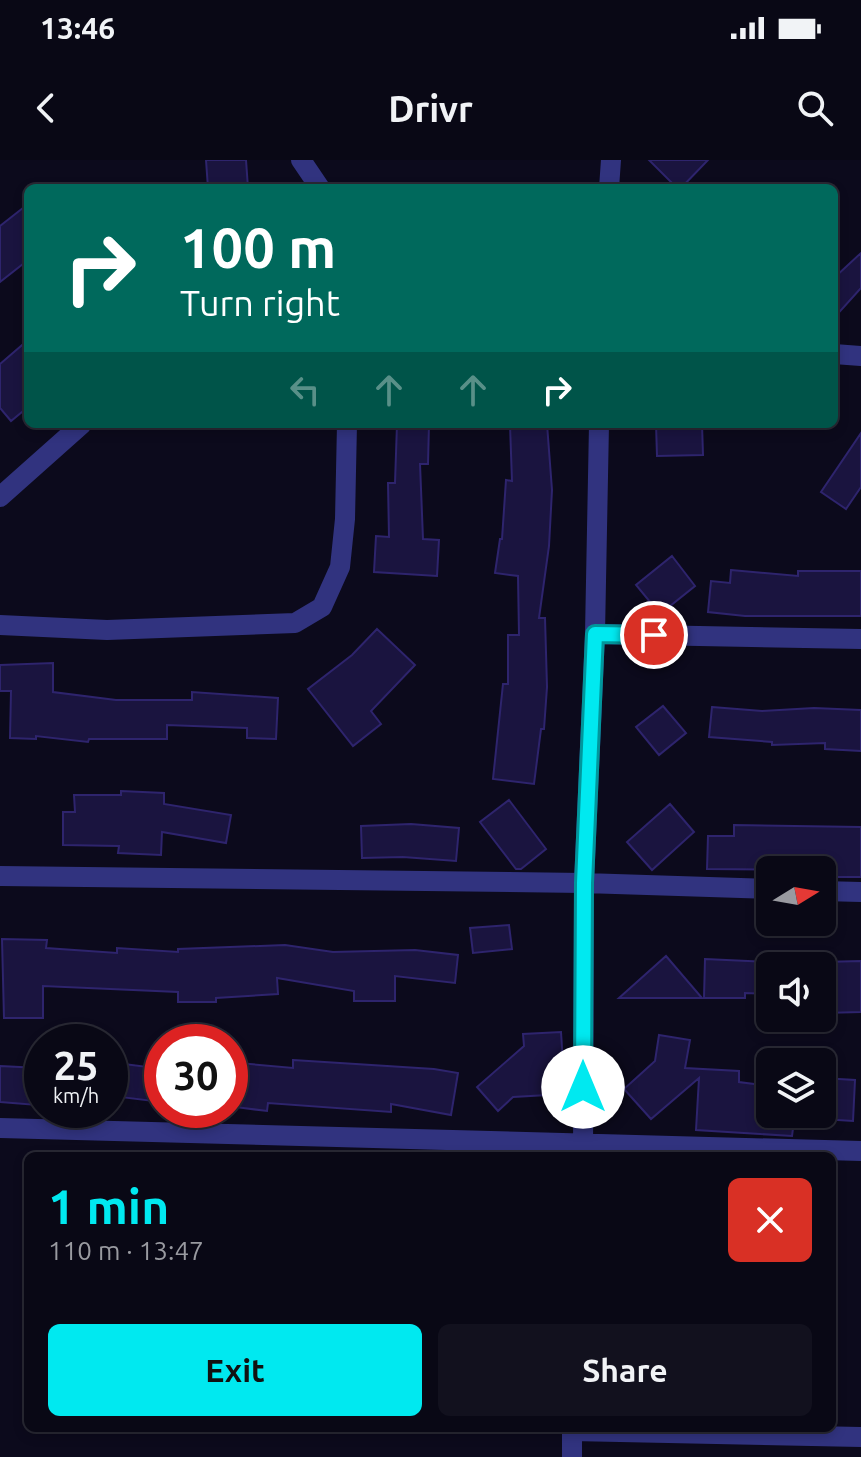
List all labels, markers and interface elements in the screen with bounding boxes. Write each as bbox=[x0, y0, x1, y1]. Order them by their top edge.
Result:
text: 13:46 bbox=[40, 11, 115, 45]
icon: back bbox=[24, 86, 68, 130]
icon: search bbox=[793, 86, 837, 130]
text: Drivr bbox=[388, 88, 473, 129]
icon: right bbox=[48, 216, 152, 320]
text: 100 m bbox=[180, 216, 336, 279]
text: Turn right bbox=[180, 282, 340, 323]
icon: left bbox=[283, 368, 327, 412]
icon: ahead bbox=[367, 368, 411, 412]
icon: ahead bbox=[451, 368, 495, 412]
icon: right bbox=[535, 368, 579, 412]
pin bbox=[620, 601, 688, 669]
icon: arrive bbox=[632, 613, 676, 657]
north arrow bbox=[756, 856, 836, 936]
map controls bbox=[756, 856, 836, 1128]
button: sound bbox=[756, 952, 836, 1032]
speed limit sign: 30 bbox=[144, 1024, 248, 1128]
text: 25 bbox=[53, 1043, 99, 1088]
position arrow bbox=[541, 1045, 625, 1129]
button: layers bbox=[756, 1048, 836, 1128]
text: km/h bbox=[53, 1084, 99, 1107]
button: close bbox=[728, 1178, 812, 1262]
text: 1 min bbox=[48, 1179, 169, 1233]
text: 110 m · 13:47 bbox=[48, 1236, 204, 1265]
button: Exit bbox=[48, 1324, 422, 1416]
button: Share bbox=[438, 1324, 812, 1416]

